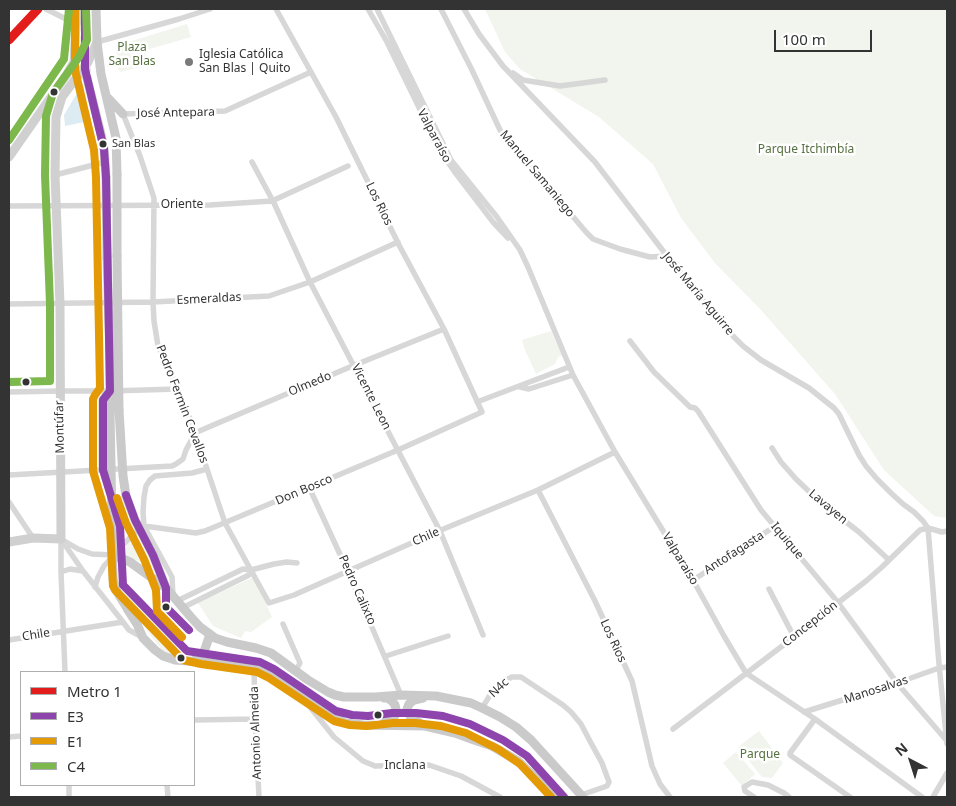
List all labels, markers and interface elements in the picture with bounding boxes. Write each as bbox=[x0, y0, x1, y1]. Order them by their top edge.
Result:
scale bar bbox=[776, 20, 874, 52]
text: 100 m bbox=[782, 29, 826, 49]
park label: Plaza San Blas bbox=[108, 41, 156, 69]
place label: Iglesia Católica San Blas | Quito bbox=[199, 48, 291, 76]
marker: Iglesia Católica San Blas | Quito bbox=[183, 56, 195, 68]
unlabelled marker bbox=[49, 87, 59, 97]
street label: José Antepara bbox=[137, 105, 215, 121]
street label: Valparaíso bbox=[414, 107, 454, 165]
street label: Manuel Samaniego bbox=[497, 128, 577, 220]
place label: San Blas bbox=[112, 137, 155, 151]
marker: San Blas bbox=[98, 139, 108, 149]
park label: Parque Itchimbía bbox=[758, 143, 854, 157]
street label: Los Rios bbox=[362, 180, 396, 228]
street label: Oriente bbox=[161, 198, 203, 212]
street label: José María Aguirre bbox=[659, 250, 737, 338]
street label: Esmeraldas bbox=[176, 290, 242, 308]
street label: Pedro Fermin Cevallos bbox=[153, 343, 211, 465]
street label: Vicente Leon bbox=[348, 362, 394, 432]
street label: Olmedo bbox=[286, 369, 334, 399]
unlabelled marker bbox=[21, 377, 31, 387]
street label: Montúfar bbox=[52, 400, 68, 454]
street label: Don Bosco bbox=[273, 472, 335, 508]
street label: Lavayen bbox=[806, 487, 850, 527]
street label: Iquique bbox=[767, 520, 807, 562]
street label: Chile bbox=[410, 525, 442, 549]
street label: Antofagasta bbox=[701, 528, 767, 578]
street label: Valparaíso bbox=[659, 530, 701, 588]
street label: Pedro Calixto bbox=[335, 553, 379, 627]
street label: Concepción bbox=[780, 598, 840, 650]
unlabelled marker bbox=[161, 602, 171, 612]
street label: Los Rios bbox=[597, 617, 629, 665]
street label: Chile bbox=[21, 626, 51, 644]
unlabelled marker bbox=[176, 653, 186, 663]
legend bbox=[20, 671, 195, 786]
street label: Manosalvas bbox=[842, 673, 910, 707]
street label: N4c bbox=[486, 675, 512, 701]
text: Metro 1 bbox=[67, 681, 122, 701]
street label: Antonio Almeida bbox=[247, 686, 265, 780]
text: E3 bbox=[67, 706, 84, 726]
unlabelled marker bbox=[373, 710, 383, 720]
text: E1 bbox=[67, 731, 84, 751]
north arrow bbox=[886, 736, 936, 786]
text: N bbox=[891, 738, 912, 760]
park label: Parque bbox=[740, 748, 780, 762]
text: C4 bbox=[67, 756, 85, 776]
street label: Inclana bbox=[384, 759, 426, 773]

